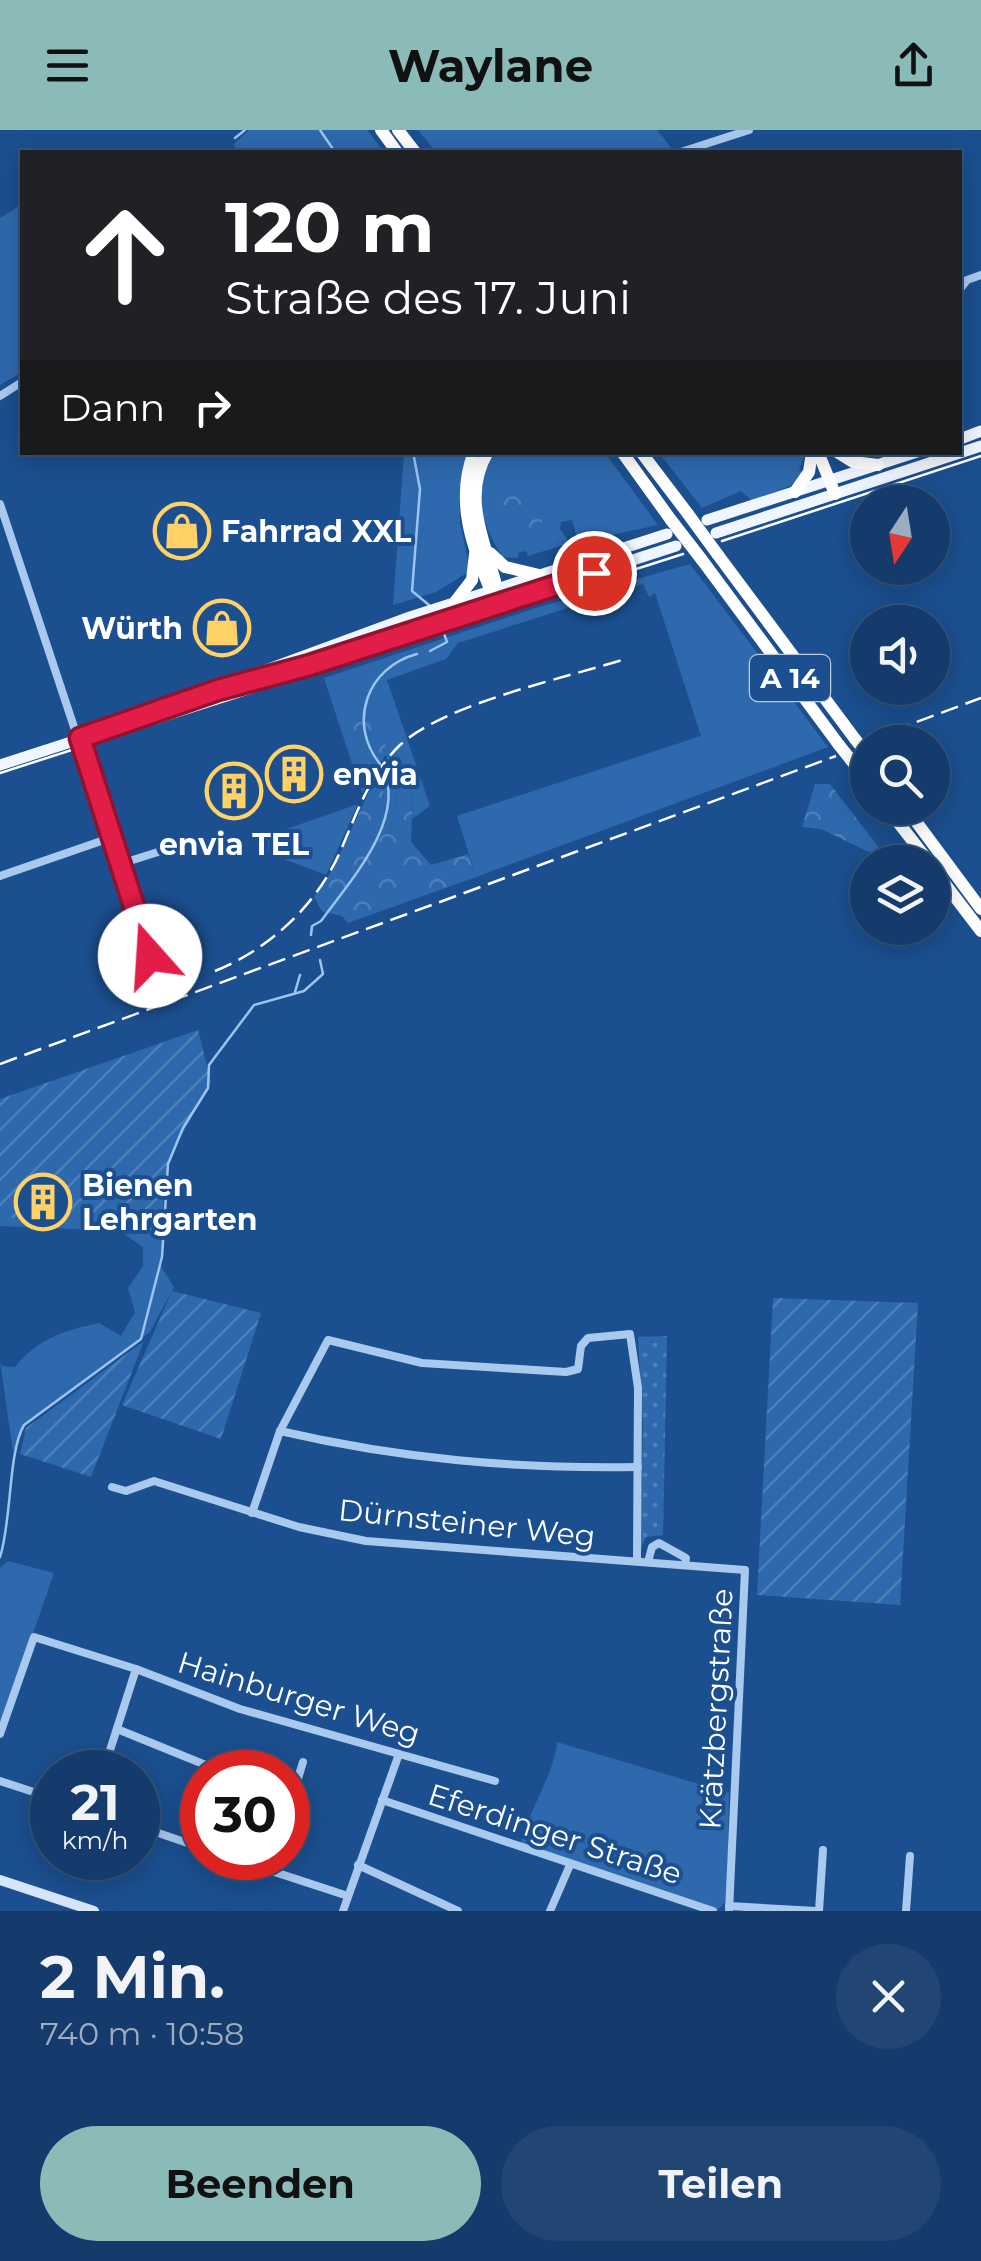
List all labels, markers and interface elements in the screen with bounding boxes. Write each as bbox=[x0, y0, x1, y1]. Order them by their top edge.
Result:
icon: menu bbox=[40, 38, 95, 93]
text: Waylane bbox=[388, 38, 593, 93]
icon: share bbox=[886, 38, 941, 93]
text: 120 m bbox=[225, 184, 435, 270]
icon: ahead bbox=[60, 190, 190, 320]
text: Straße des 17. Juni bbox=[225, 270, 631, 325]
icon: right bbox=[185, 380, 240, 435]
text: Dann bbox=[60, 384, 165, 431]
north arrow bbox=[850, 485, 950, 585]
map controls bbox=[850, 485, 950, 945]
shop icon: Fahrrad XXL bbox=[152, 501, 212, 561]
place label: Fahrrad XXL bbox=[221, 513, 411, 550]
pin bbox=[552, 531, 637, 616]
icon: arrive bbox=[567, 546, 622, 601]
shop icon: Würth bbox=[192, 598, 252, 658]
button: sound bbox=[850, 605, 950, 705]
place label: Würth bbox=[81, 610, 183, 647]
road number: A 14 bbox=[750, 655, 830, 701]
button: search bbox=[850, 725, 950, 825]
building icon: envia bbox=[264, 744, 324, 804]
place label: envia bbox=[333, 756, 418, 793]
building icon: envia TEL bbox=[204, 761, 264, 821]
place label: envia TEL bbox=[159, 826, 309, 863]
button: layers bbox=[850, 845, 950, 945]
position arrow bbox=[98, 904, 202, 1008]
place label: Bienen Lehrgarten bbox=[82, 1167, 257, 1238]
building icon: Bienen Lehrgarten bbox=[13, 1172, 73, 1232]
street label: Dürnsteiner Weg bbox=[337, 1491, 597, 1555]
street label: Krätzbergstraße bbox=[691, 1588, 741, 1830]
street label: Hainburger Weg bbox=[173, 1644, 425, 1752]
speed limit sign: 30 bbox=[180, 1750, 310, 1880]
text: 21 bbox=[70, 1772, 120, 1833]
street label: Eferdinger Straße bbox=[424, 1776, 686, 1892]
text: km/h bbox=[62, 1825, 128, 1855]
text: 2 Min. bbox=[40, 1940, 225, 2013]
button: close bbox=[836, 1944, 941, 2049]
text: 740 m · 10:58 bbox=[40, 2014, 244, 2053]
button: Beenden bbox=[40, 2126, 481, 2241]
button: Teilen bbox=[501, 2126, 941, 2241]

